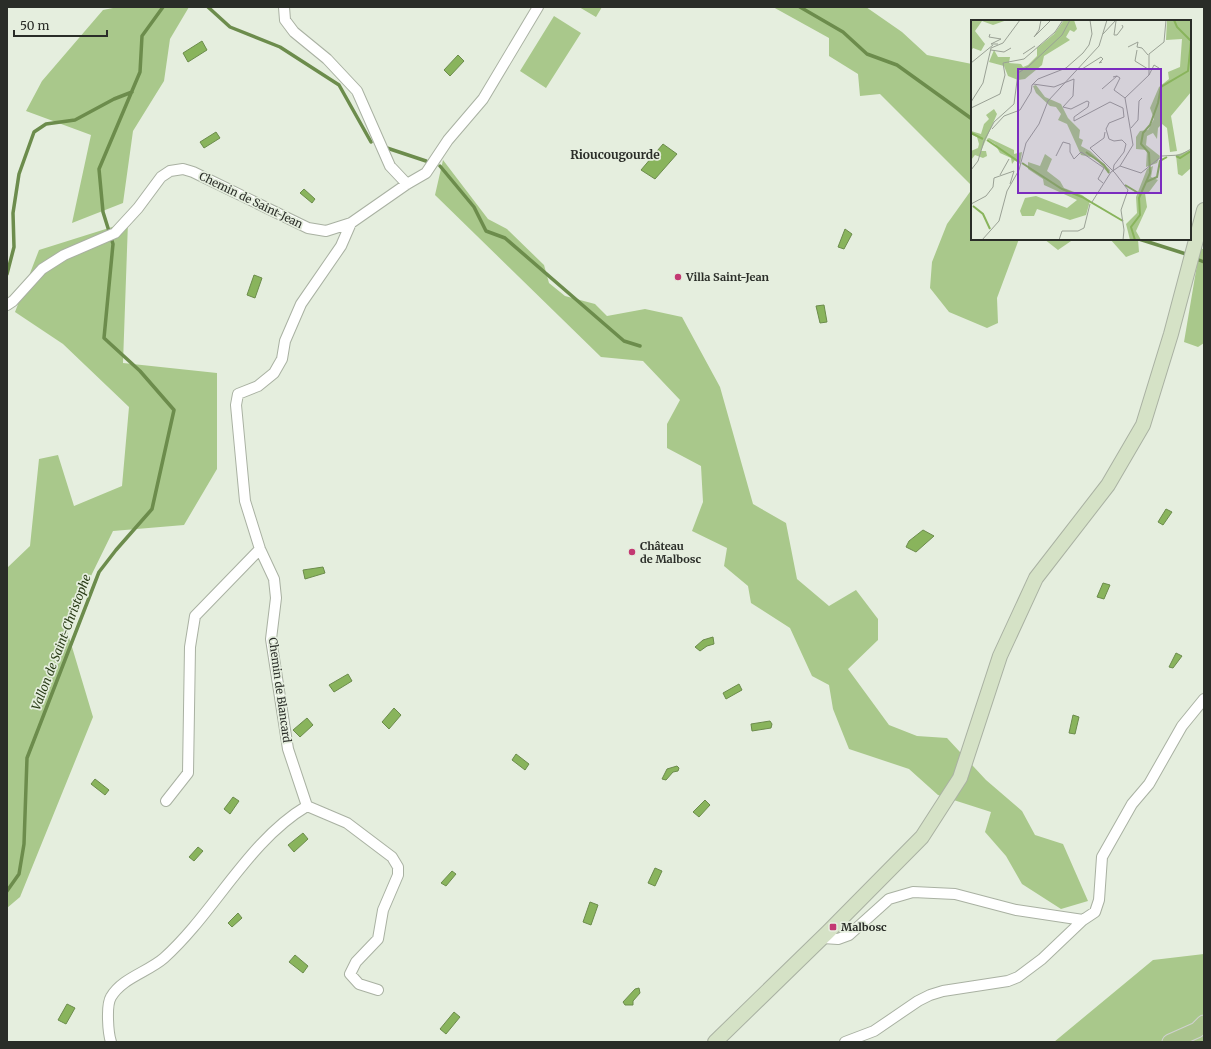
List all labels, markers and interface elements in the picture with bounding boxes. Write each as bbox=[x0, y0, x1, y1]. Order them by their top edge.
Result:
scale bar bbox=[14, 12, 107, 38]
text: 50 m bbox=[20, 18, 49, 33]
inset map bbox=[971, 20, 1191, 240]
district label: Rioucougourde bbox=[570, 147, 660, 162]
street label: Chemin de Saint-Jean bbox=[197, 169, 306, 232]
place label: Villa Saint-Jean bbox=[685, 270, 770, 284]
marker: Villa Saint-Jean bbox=[673, 272, 683, 282]
place label: Château de Malbosc bbox=[640, 539, 701, 566]
marker: Château de Malbosc bbox=[627, 547, 637, 557]
water label: Vallon de Saint-Christophe bbox=[28, 572, 94, 712]
street label: Chemin de Blancard bbox=[266, 636, 294, 744]
place label: Malbosc bbox=[841, 920, 887, 934]
marker: Malbosc bbox=[828, 922, 838, 932]

